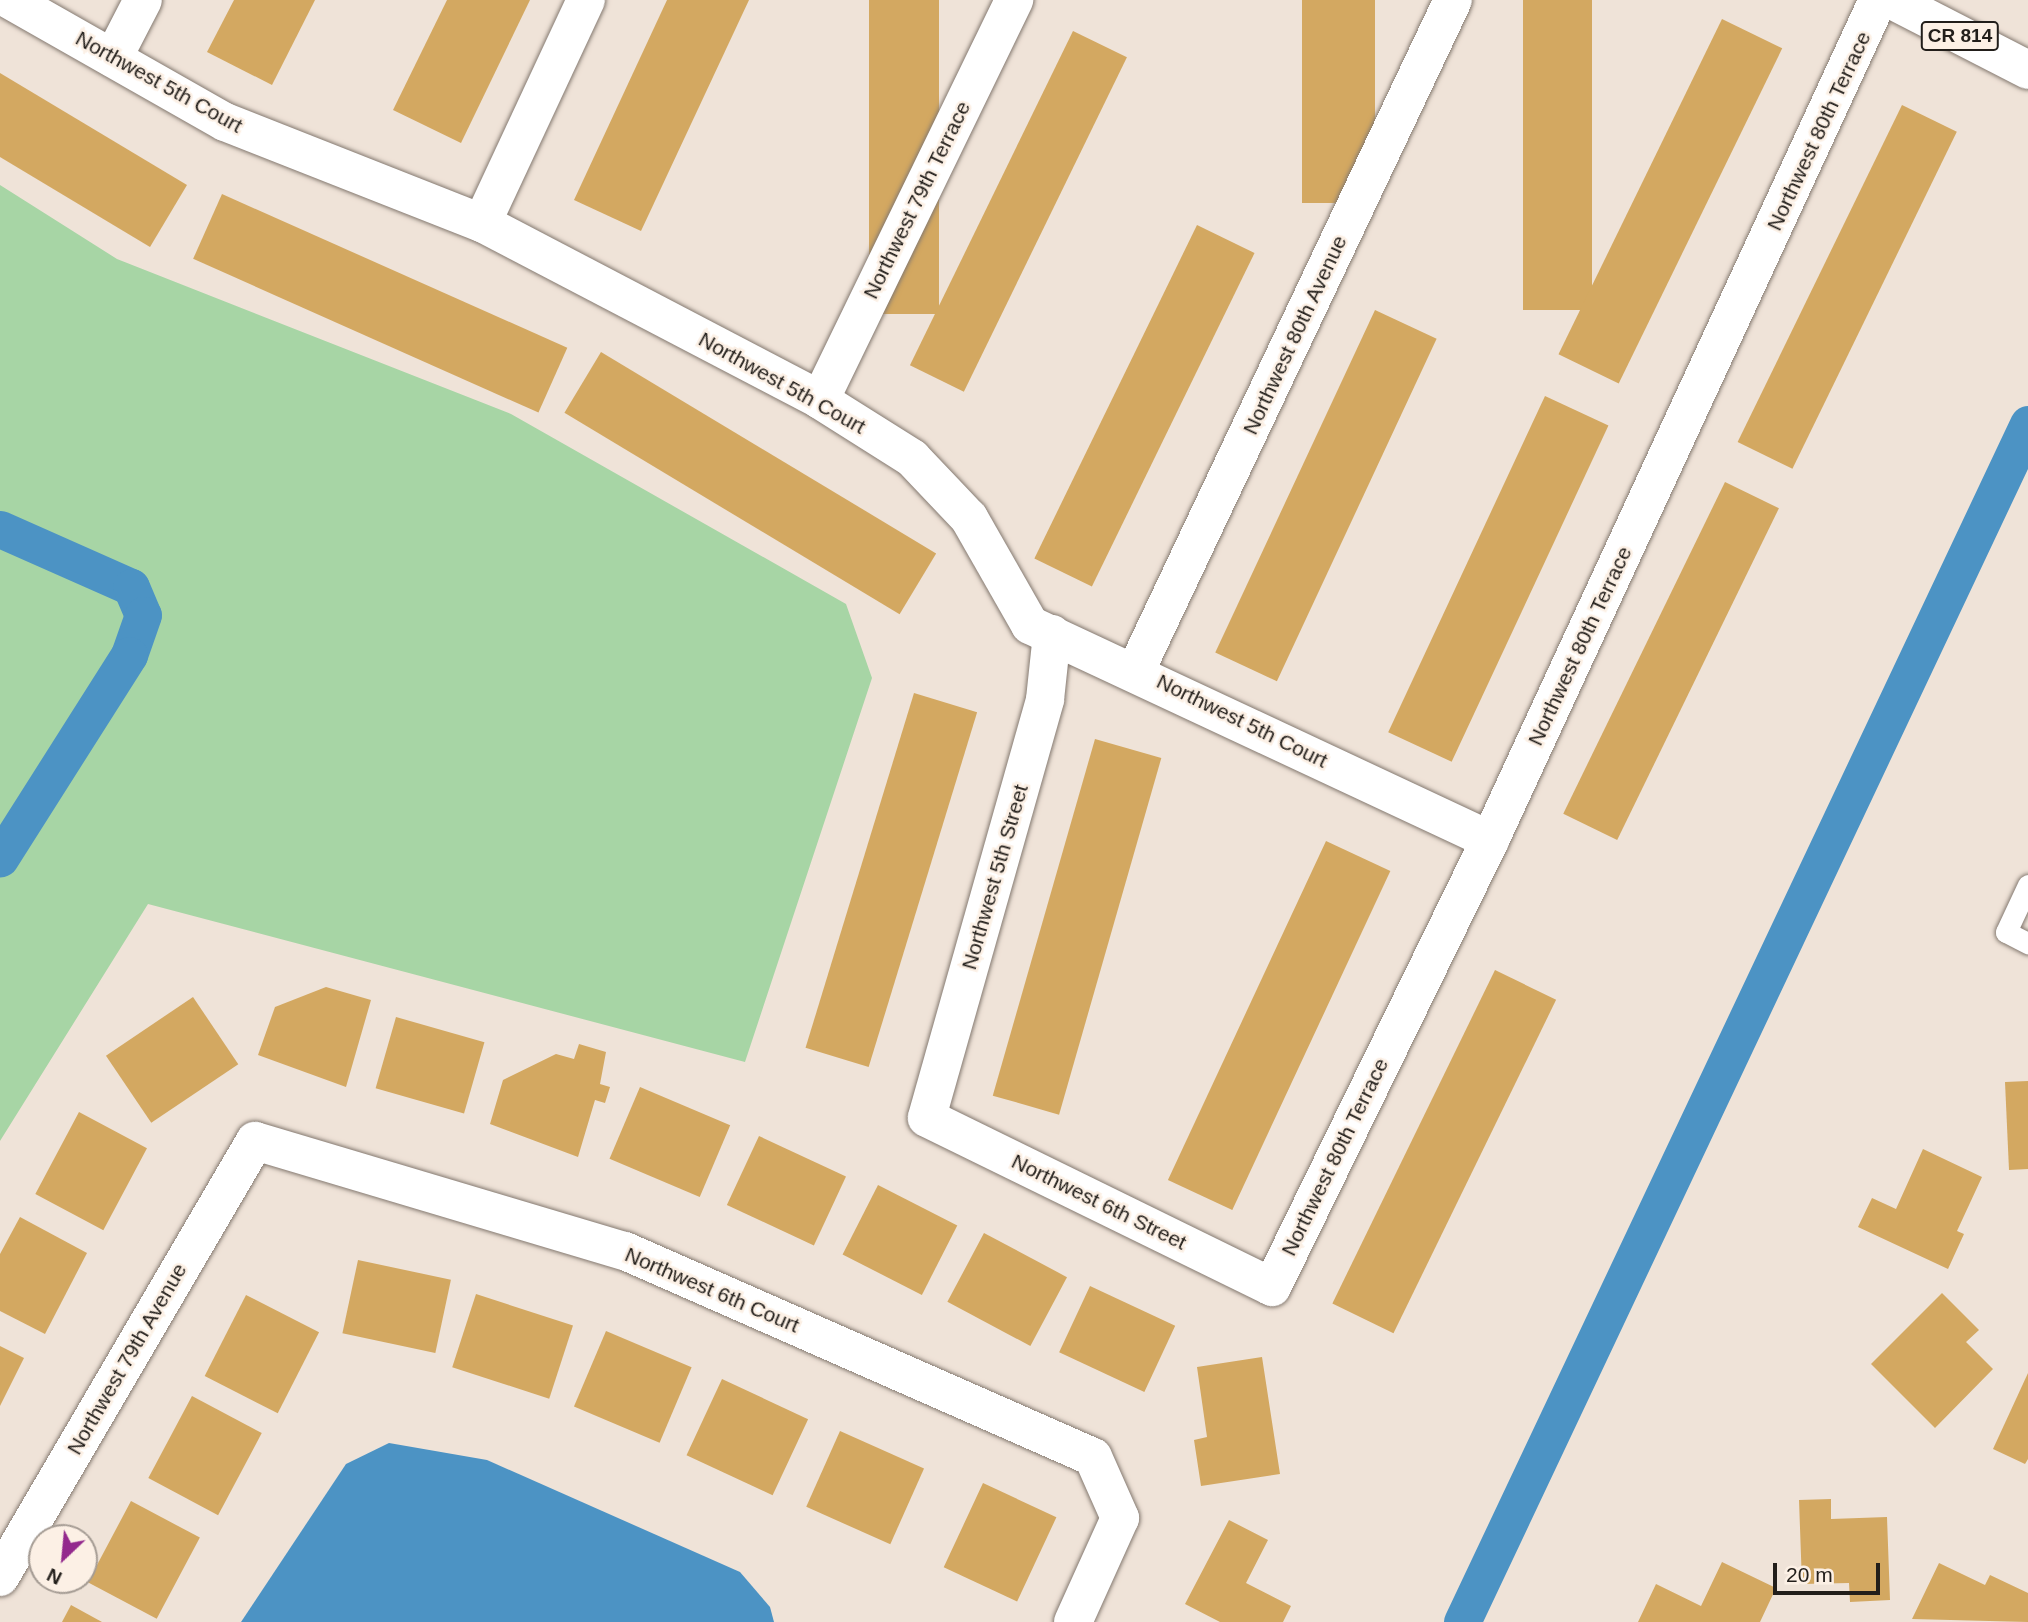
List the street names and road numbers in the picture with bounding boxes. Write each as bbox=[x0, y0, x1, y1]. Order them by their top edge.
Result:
road number: CR 814 bbox=[1920, 20, 2000, 52]
street label: Northwest 5th Court bbox=[71, 26, 247, 138]
street label: Northwest 80th Terrace bbox=[1762, 27, 1876, 235]
street label: Northwest 79th Terrace bbox=[858, 97, 976, 303]
street label: Northwest 80th Avenue bbox=[1238, 231, 1352, 439]
street label: Northwest 5th Court bbox=[694, 327, 870, 439]
street label: Northwest 80th Terrace bbox=[1523, 542, 1637, 750]
street label: Northwest 5th Court bbox=[1153, 669, 1331, 773]
street label: Northwest 5th Street bbox=[957, 782, 1033, 972]
street label: Northwest 80th Terrace bbox=[1276, 1054, 1394, 1260]
street label: Northwest 6th Street bbox=[1007, 1149, 1191, 1255]
street label: Northwest 6th Court bbox=[621, 1242, 803, 1338]
street label: Northwest 79th Avenue bbox=[62, 1258, 192, 1460]

